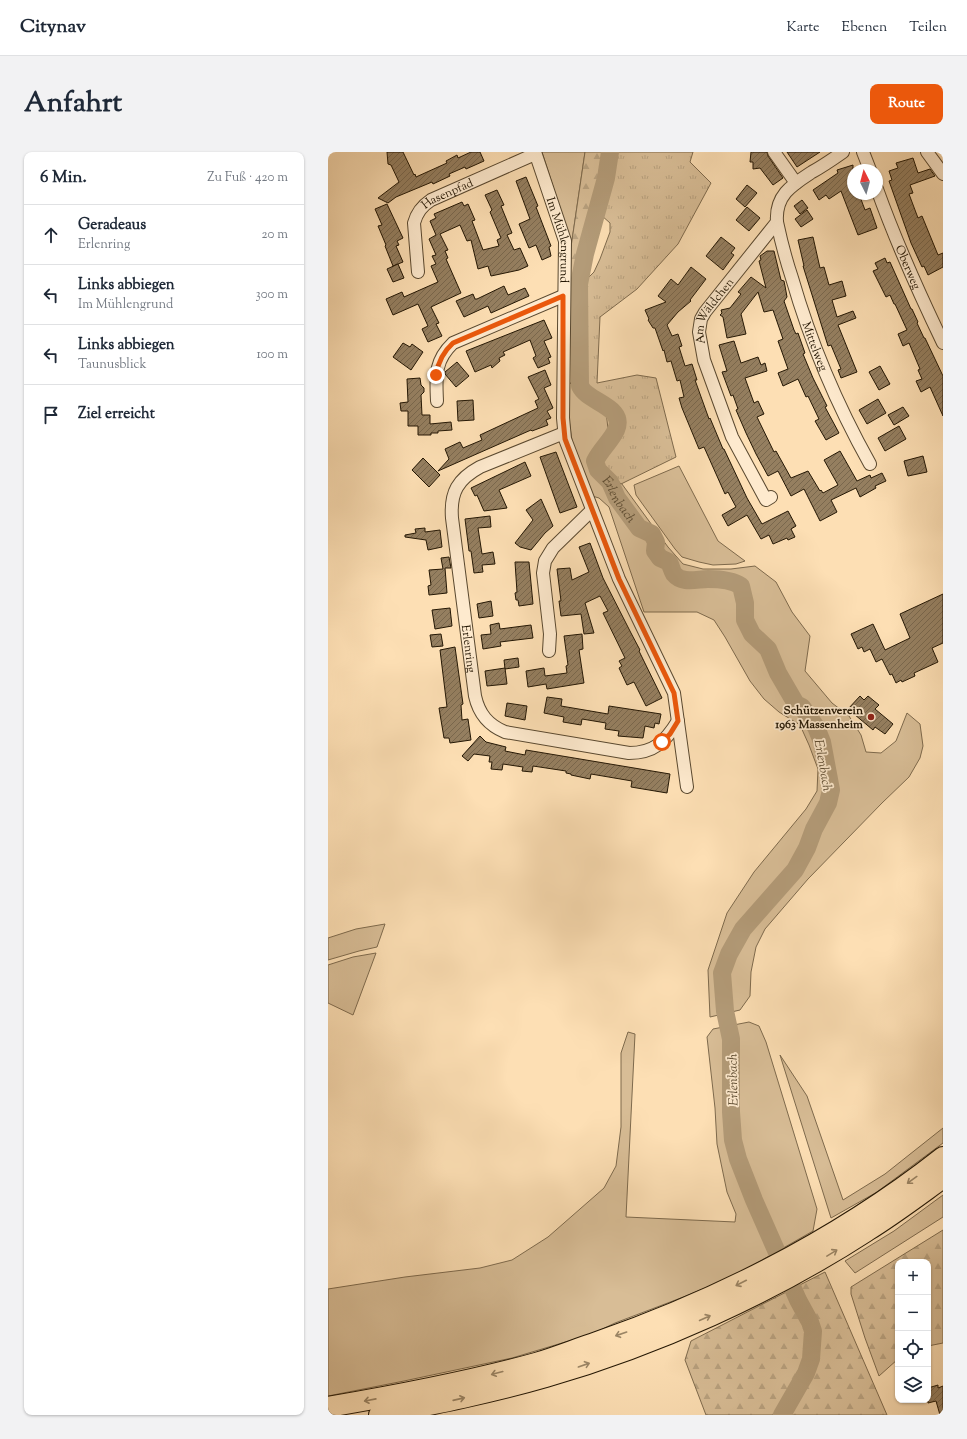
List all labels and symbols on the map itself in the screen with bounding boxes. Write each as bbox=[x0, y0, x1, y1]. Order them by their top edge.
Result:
north arrow bbox=[847, 164, 883, 200]
street label: Hasenpfad bbox=[418, 174, 477, 214]
street label: Im Mühlengrund bbox=[541, 195, 573, 283]
street label: Oberweg bbox=[890, 242, 925, 293]
street label: Am Wäldchen bbox=[691, 274, 739, 346]
street label: Mittelweg bbox=[797, 319, 832, 374]
route end bbox=[427, 366, 445, 384]
water label: Erlenbach bbox=[597, 472, 640, 528]
street label: Erlenring bbox=[456, 624, 480, 674]
place label: Schützenverein 1963 Massenheim bbox=[774, 702, 864, 734]
marker: Schützenverein 1963 Massenheim bbox=[866, 712, 876, 722]
route start bbox=[653, 733, 671, 751]
water label: Erlenbach bbox=[809, 738, 836, 793]
water label: Erlenbach bbox=[725, 1053, 743, 1106]
one-way arrow bbox=[906, 1176, 917, 1184]
one-way arrow bbox=[826, 1248, 838, 1256]
one-way arrow bbox=[735, 1280, 747, 1287]
one-way arrow bbox=[699, 1314, 711, 1321]
one-way arrow bbox=[616, 1330, 628, 1338]
one-way arrow bbox=[578, 1360, 590, 1368]
one-way arrow bbox=[491, 1370, 504, 1377]
one-way arrow bbox=[452, 1394, 465, 1402]
one-way arrow bbox=[364, 1396, 377, 1404]

